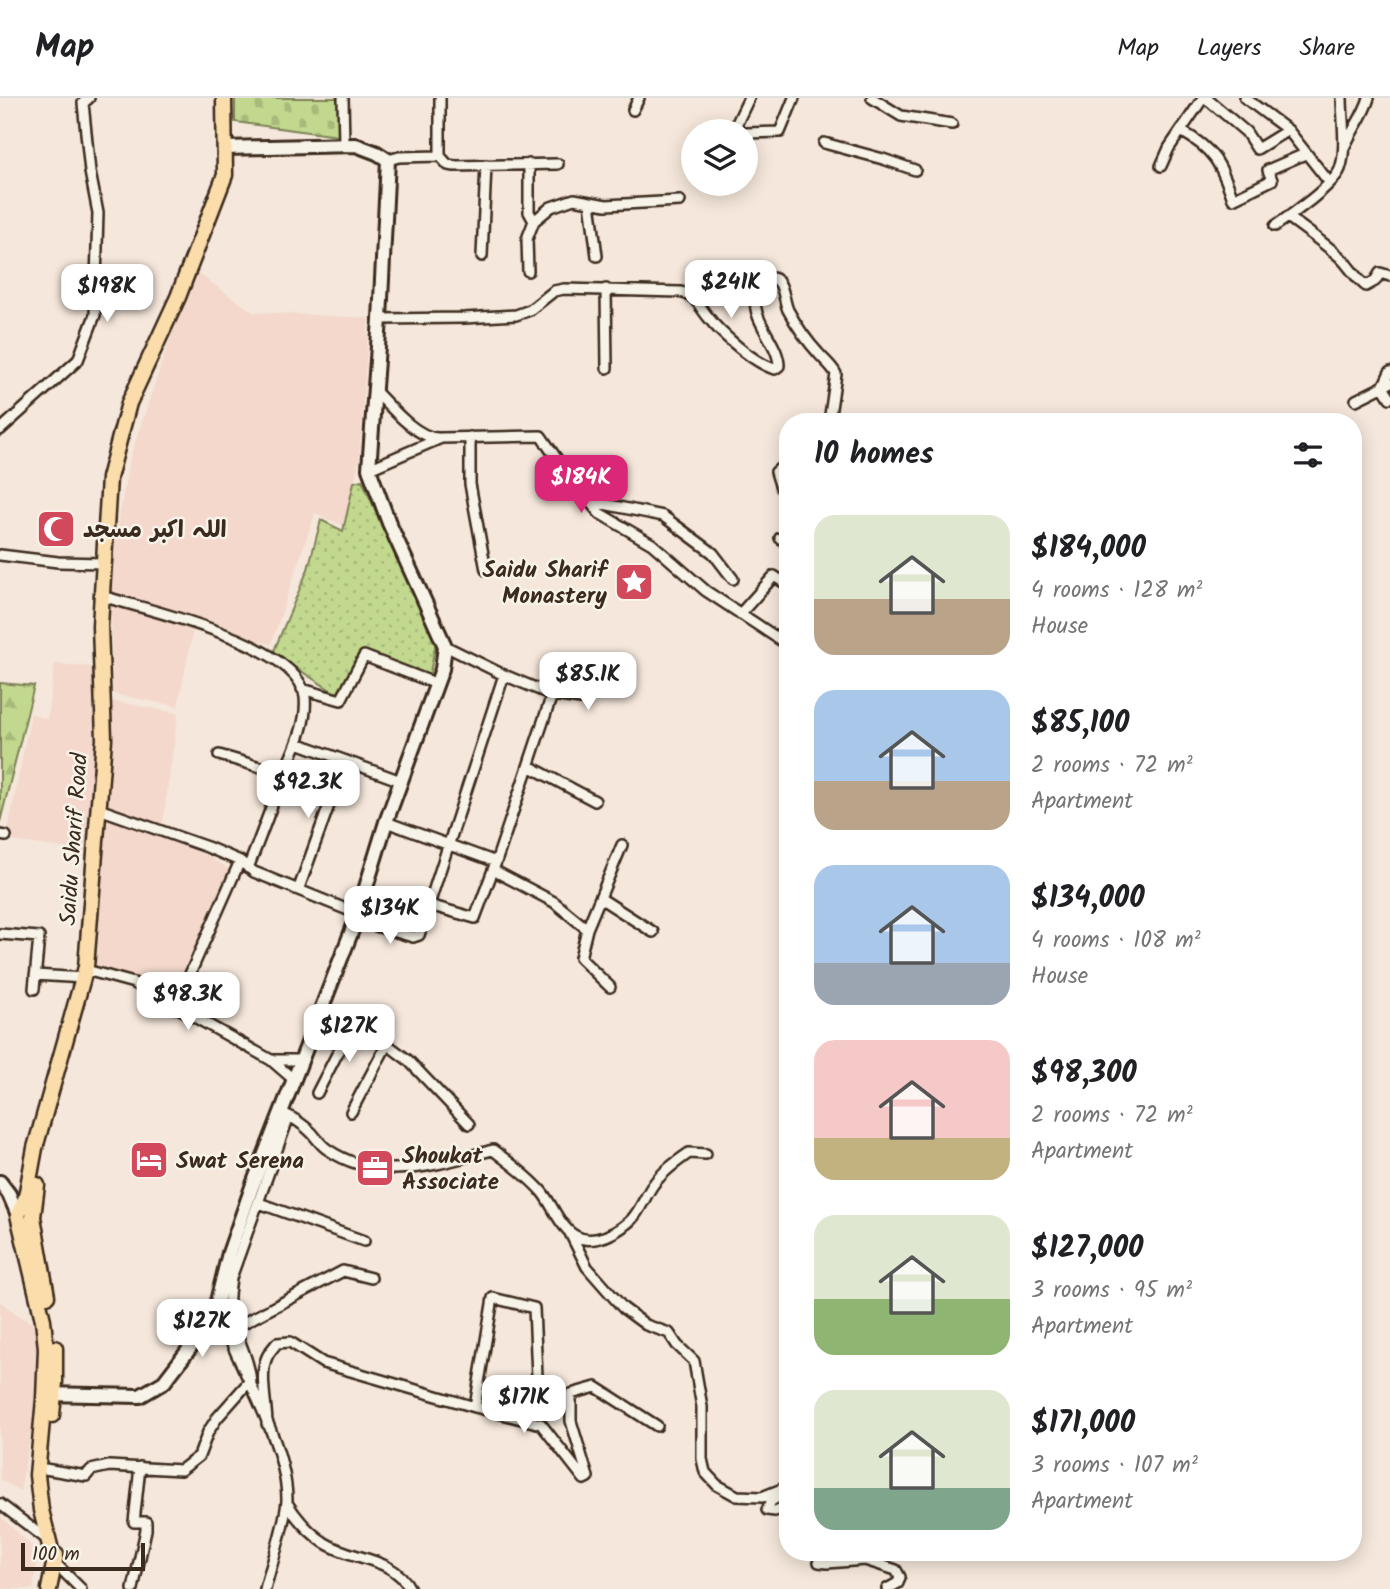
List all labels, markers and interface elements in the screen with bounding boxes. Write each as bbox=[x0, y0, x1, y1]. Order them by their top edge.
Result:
text: Map bbox=[35, 22, 95, 75]
text: Map bbox=[1117, 29, 1159, 68]
text: Layers bbox=[1197, 29, 1261, 68]
text: Share bbox=[1299, 29, 1355, 68]
map controls bbox=[681, 119, 758, 196]
button: layers bbox=[681, 119, 758, 196]
pin: $241K bbox=[682, 260, 780, 320]
pin: $198K bbox=[58, 264, 156, 324]
text: $241K bbox=[701, 265, 761, 301]
text: $198K bbox=[77, 269, 137, 305]
text: 10 homes bbox=[814, 431, 934, 479]
icon: filters bbox=[1289, 436, 1327, 474]
pin: $184K bbox=[532, 456, 630, 515]
text: $184K bbox=[551, 460, 611, 496]
mosque icon: اللہ اکبر مسجد bbox=[35, 508, 77, 550]
place label: اللہ اکبر مسجد bbox=[83, 513, 226, 549]
text: $184,000 bbox=[1031, 525, 1146, 573]
icon: home bbox=[870, 543, 954, 627]
place label: Saidu Sharif Monastery bbox=[482, 553, 609, 615]
place icon: Saidu Sharif Monastery bbox=[613, 561, 655, 603]
text: 4 rooms · 128 m² bbox=[1031, 573, 1202, 609]
text: House bbox=[1031, 609, 1088, 645]
pin: $85.1K bbox=[531, 652, 645, 712]
text: $85.1K bbox=[555, 657, 621, 693]
text: $85,100 bbox=[1031, 700, 1129, 748]
icon: home bbox=[870, 718, 954, 802]
text: 2 rooms · 72 m² bbox=[1031, 748, 1193, 784]
street label: Saidu Sharif Road bbox=[51, 751, 99, 927]
pin: $92.3K bbox=[251, 760, 365, 820]
text: $92.3K bbox=[273, 765, 343, 801]
text: Apartment bbox=[1031, 784, 1133, 820]
text: $134,000 bbox=[1031, 875, 1145, 923]
pin: $134K bbox=[341, 886, 439, 946]
text: $134K bbox=[360, 891, 420, 927]
icon: home bbox=[870, 893, 954, 977]
text: 4 rooms · 108 m² bbox=[1031, 923, 1201, 959]
text: House bbox=[1031, 959, 1088, 995]
pin: $98.3K bbox=[131, 972, 245, 1032]
text: $98.3K bbox=[153, 977, 223, 1013]
pin: $127K bbox=[300, 1004, 398, 1064]
text: $127K bbox=[320, 1009, 378, 1045]
text: $98,300 bbox=[1031, 1050, 1137, 1098]
icon: home bbox=[870, 1068, 954, 1152]
text: 2 rooms · 72 m² bbox=[1031, 1098, 1193, 1134]
text: Apartment bbox=[1031, 1134, 1133, 1170]
hotel icon: Swat Serena bbox=[128, 1139, 170, 1181]
place label: Shoukat Associate bbox=[402, 1139, 499, 1201]
place label: Swat Serena bbox=[176, 1144, 304, 1180]
office icon: Shoukat Associate bbox=[354, 1147, 396, 1189]
text: $127,000 bbox=[1031, 1225, 1144, 1273]
icon: home bbox=[870, 1243, 954, 1327]
text: 3 rooms · 95 m² bbox=[1031, 1273, 1192, 1309]
pin: $127K bbox=[153, 1300, 251, 1359]
text: $127K bbox=[173, 1304, 231, 1340]
text: Apartment bbox=[1031, 1309, 1133, 1345]
pin: $171K bbox=[475, 1376, 573, 1435]
text: $171K bbox=[498, 1380, 550, 1416]
text: $171,000 bbox=[1031, 1400, 1135, 1448]
icon: home bbox=[870, 1418, 954, 1502]
text: 3 rooms · 107 m² bbox=[1031, 1448, 1198, 1484]
text: Apartment bbox=[1031, 1484, 1133, 1520]
scale bar bbox=[21, 1540, 145, 1572]
text: 100 m bbox=[32, 1540, 80, 1570]

